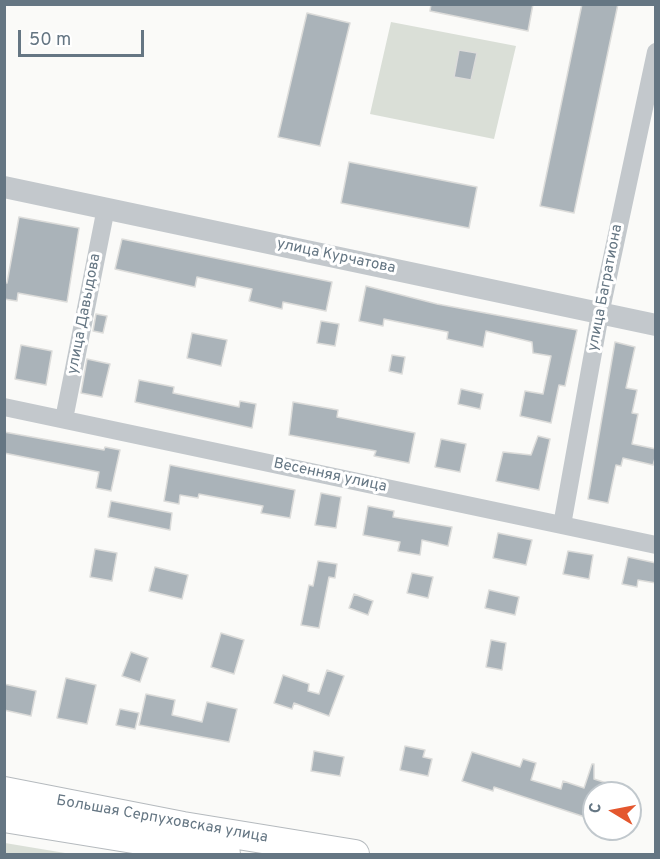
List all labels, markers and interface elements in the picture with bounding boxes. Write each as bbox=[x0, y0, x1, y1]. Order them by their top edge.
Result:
scale bar bbox=[21, 18, 147, 56]
text: 50 m bbox=[29, 29, 71, 52]
street label: улица Багратиона bbox=[585, 223, 627, 353]
street label: улица Курчатова bbox=[275, 236, 397, 278]
street label: улица Давыдова bbox=[64, 252, 106, 376]
street label: Весенняя улица bbox=[272, 455, 388, 497]
north arrow bbox=[582, 781, 642, 841]
street label: Большая Серпуховская улица bbox=[55, 793, 269, 847]
text: С bbox=[586, 801, 607, 815]

